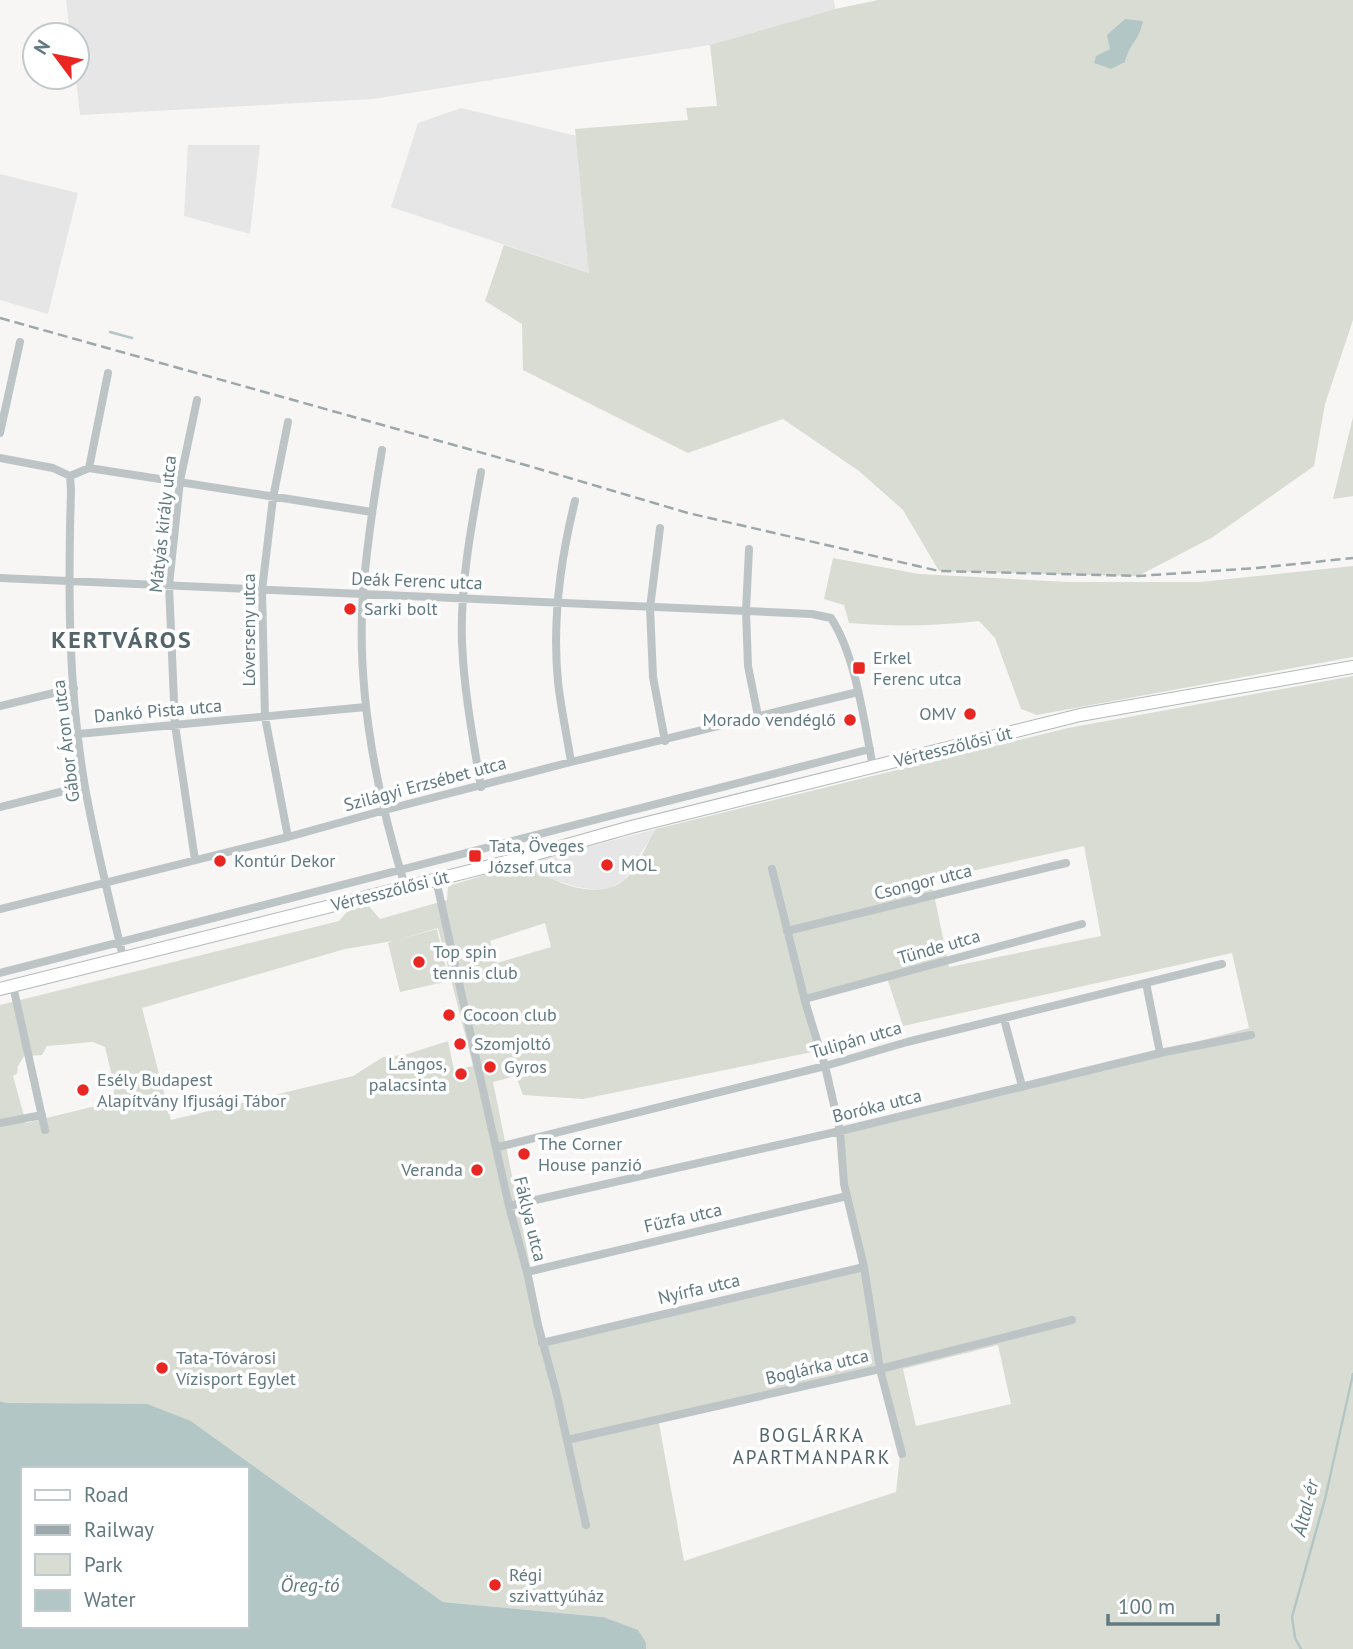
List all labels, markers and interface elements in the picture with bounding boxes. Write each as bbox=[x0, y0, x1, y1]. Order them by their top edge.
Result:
north arrow bbox=[21, 21, 91, 91]
text: N bbox=[28, 35, 55, 59]
street label: Mátyás király utca bbox=[144, 454, 181, 594]
street label: Deák Ferenc utca bbox=[351, 567, 483, 594]
street label: Lóverseny utca bbox=[237, 573, 260, 687]
place label: Sarki bolt bbox=[364, 597, 438, 620]
marker: Sarki bolt bbox=[342, 601, 358, 617]
district label: KERTVÁROS bbox=[51, 624, 193, 655]
place label: Erkel Ferenc utca bbox=[873, 646, 962, 690]
marker: Erkel Ferenc utca bbox=[851, 660, 867, 676]
street label: Gábor Áron utca bbox=[47, 678, 84, 804]
street label: Dankó Pista utca bbox=[93, 693, 223, 728]
place label: OMV bbox=[919, 702, 957, 725]
marker: OMV bbox=[962, 706, 978, 722]
place label: Morado vendéglő bbox=[703, 708, 836, 731]
marker: Morado vendéglő bbox=[842, 712, 858, 728]
street label: Vértesszőlősi út bbox=[891, 721, 1014, 772]
street label: Szilágyi Erzsébet utca bbox=[341, 751, 509, 816]
place label: Tata, Öveges József utca bbox=[488, 834, 584, 878]
marker: Tata, Öveges József utca bbox=[467, 848, 483, 864]
place label: Kontúr Dekor bbox=[234, 849, 335, 872]
marker: Kontúr Dekor bbox=[212, 853, 228, 869]
place label: MOL bbox=[621, 853, 657, 876]
marker: MOL bbox=[599, 857, 615, 873]
street label: Csongor utca bbox=[872, 858, 974, 905]
street label: Vértesszőlősi út bbox=[328, 865, 451, 916]
street label: Tünde utca bbox=[895, 924, 983, 969]
place label: Top spin tennis club bbox=[433, 940, 518, 984]
marker: Top spin tennis club bbox=[411, 954, 427, 970]
place label: Cocoon club bbox=[463, 1003, 557, 1026]
marker: Cocoon club bbox=[441, 1007, 457, 1023]
street label: Tulipán utca bbox=[808, 1016, 904, 1064]
place label: Szomjoltó bbox=[474, 1032, 551, 1055]
marker: Szomjoltó bbox=[452, 1036, 468, 1052]
place label: Lángos, palacsinta bbox=[369, 1052, 447, 1096]
place label: Gyros bbox=[504, 1055, 547, 1078]
marker: Gyros bbox=[482, 1059, 498, 1075]
marker: Lángos, palacsinta bbox=[453, 1066, 469, 1082]
place label: Esély Budapest Alapítvány Ifjusági Tábor bbox=[97, 1068, 286, 1112]
marker: Esély Budapest Alapítvány Ifjusági Tábor bbox=[75, 1082, 91, 1098]
street label: Boróka utca bbox=[830, 1083, 924, 1128]
place label: The Corner House panzió bbox=[538, 1132, 642, 1176]
marker: The Corner House panzió bbox=[516, 1146, 532, 1162]
place label: Veranda bbox=[400, 1158, 463, 1181]
marker: Veranda bbox=[469, 1162, 485, 1178]
street label: Fáklya utca bbox=[509, 1174, 552, 1264]
street label: Fűzfa utca bbox=[642, 1197, 724, 1238]
street label: Nyírfa utca bbox=[656, 1268, 742, 1309]
street label: Boglárka utca bbox=[763, 1343, 871, 1390]
place label: Tata-Tóvárosi Vízisport Egylet bbox=[175, 1346, 296, 1390]
marker: Tata-Tóvárosi Vízisport Egylet bbox=[154, 1360, 170, 1376]
district label: BOGLÁRKA APARTMANPARK bbox=[733, 1423, 891, 1469]
legend bbox=[21, 1467, 248, 1628]
water label: Által-ér bbox=[1286, 1475, 1324, 1540]
text: Road bbox=[84, 1481, 128, 1508]
text: Railway bbox=[84, 1516, 154, 1543]
text: Park bbox=[84, 1551, 123, 1578]
place label: Régi szivattyúház bbox=[509, 1563, 604, 1607]
water label: Öreg-tó bbox=[281, 1573, 339, 1597]
marker: Régi szivattyúház bbox=[487, 1577, 503, 1593]
scale bar bbox=[1108, 1582, 1218, 1626]
text: Water bbox=[84, 1586, 136, 1613]
text: 100 m bbox=[1118, 1593, 1175, 1620]

